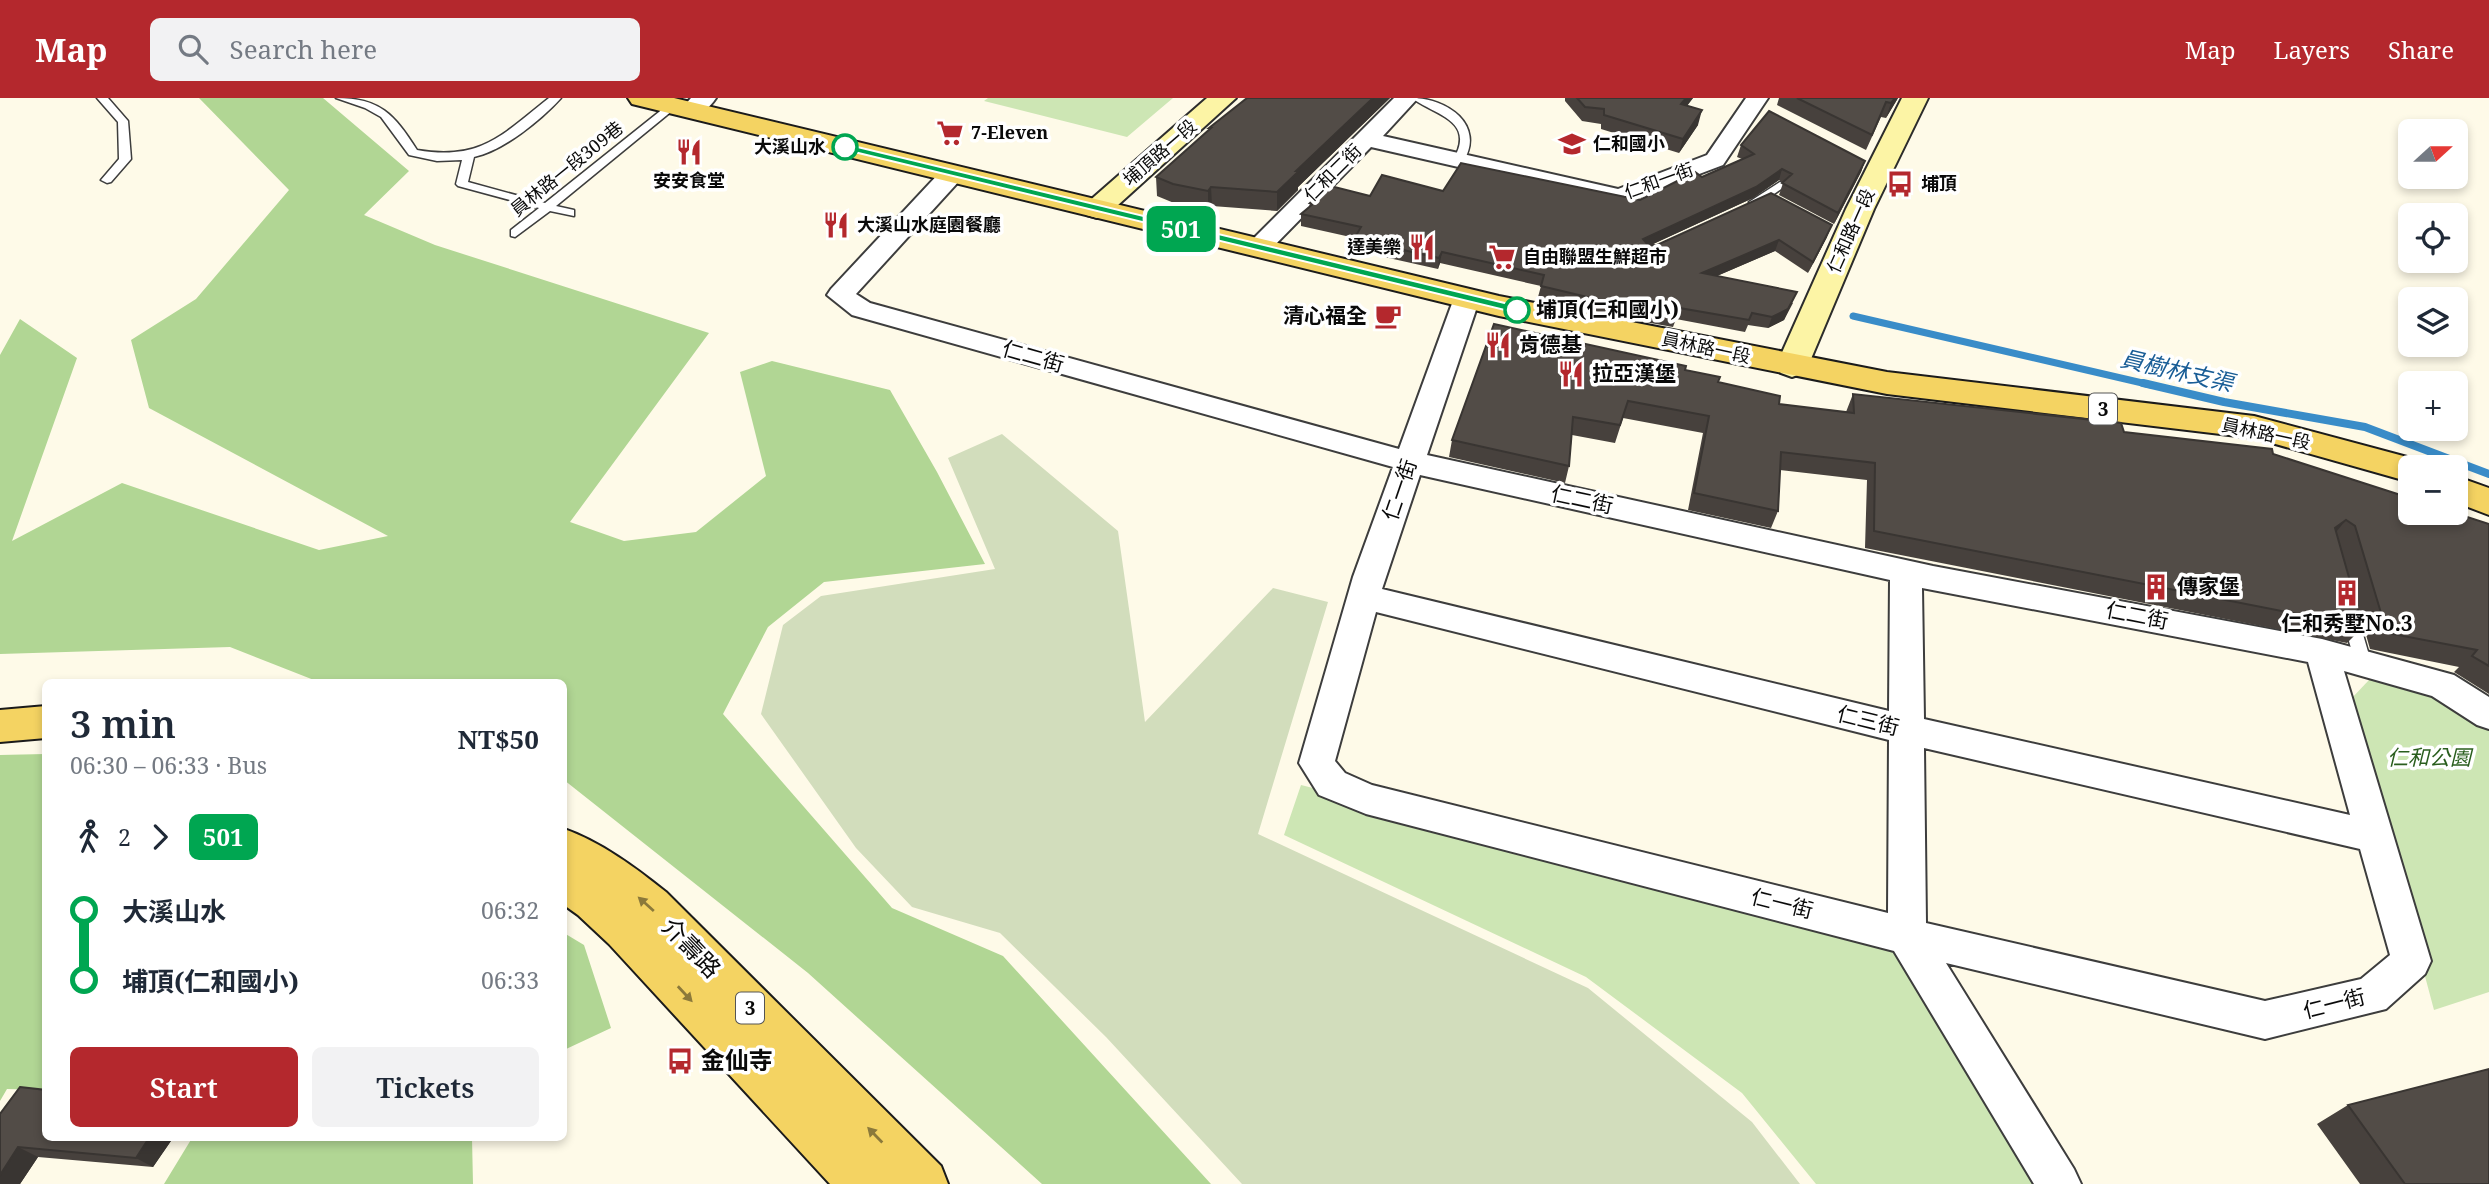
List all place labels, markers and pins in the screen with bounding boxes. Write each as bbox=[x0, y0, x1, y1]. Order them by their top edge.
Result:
supermarket icon: 7-Eleven bbox=[935, 118, 965, 148]
place label: 7-Eleven bbox=[971, 120, 1048, 144]
school or university icon: 仁和國小 bbox=[1557, 129, 1587, 159]
place label: 仁和國小 bbox=[1593, 131, 1665, 155]
place label: 大溪山水 bbox=[754, 134, 826, 158]
marker: 大溪山水 bbox=[832, 134, 858, 160]
restaurant icon: 安安食堂 bbox=[674, 137, 704, 167]
place label: 安安食堂 bbox=[653, 168, 725, 192]
bus stop icon: 埔頂 bbox=[1885, 169, 1915, 199]
place label: 埔頂 bbox=[1921, 171, 1957, 195]
restaurant icon: 大溪山水庭園餐廳 bbox=[821, 210, 851, 240]
place label: 大溪山水庭園餐廳 bbox=[857, 212, 1001, 236]
restaurant icon: 達美樂 bbox=[1407, 232, 1437, 262]
place label: 達美樂 bbox=[1347, 234, 1401, 258]
supermarket icon: 自由聯盟生鮮超市 bbox=[1487, 242, 1517, 272]
place label: 自由聯盟生鮮超市 bbox=[1523, 244, 1667, 268]
place label: 埔頂(仁和國小) bbox=[1536, 295, 1679, 323]
marker: 埔頂(仁和國小) bbox=[1504, 297, 1530, 323]
place label: 清心福全 bbox=[1283, 301, 1367, 329]
cafe icon: 清心福全 bbox=[1373, 301, 1403, 331]
restaurant icon: 肯德基 bbox=[1483, 330, 1513, 360]
place label: 肯德基 bbox=[1519, 330, 1582, 358]
restaurant icon: 拉亞漢堡 bbox=[1556, 359, 1586, 389]
place label: 拉亞漢堡 bbox=[1592, 359, 1676, 387]
building icon: 傳家堡 bbox=[2141, 572, 2171, 602]
place label: 傳家堡 bbox=[2177, 572, 2240, 600]
building icon: 仁和秀墅No.3 bbox=[2332, 578, 2362, 608]
place label: 仁和秀墅No.3 bbox=[2281, 609, 2413, 637]
place label: 金仙寺 bbox=[701, 1043, 773, 1076]
bus stop icon: 金仙寺 bbox=[665, 1046, 695, 1076]

